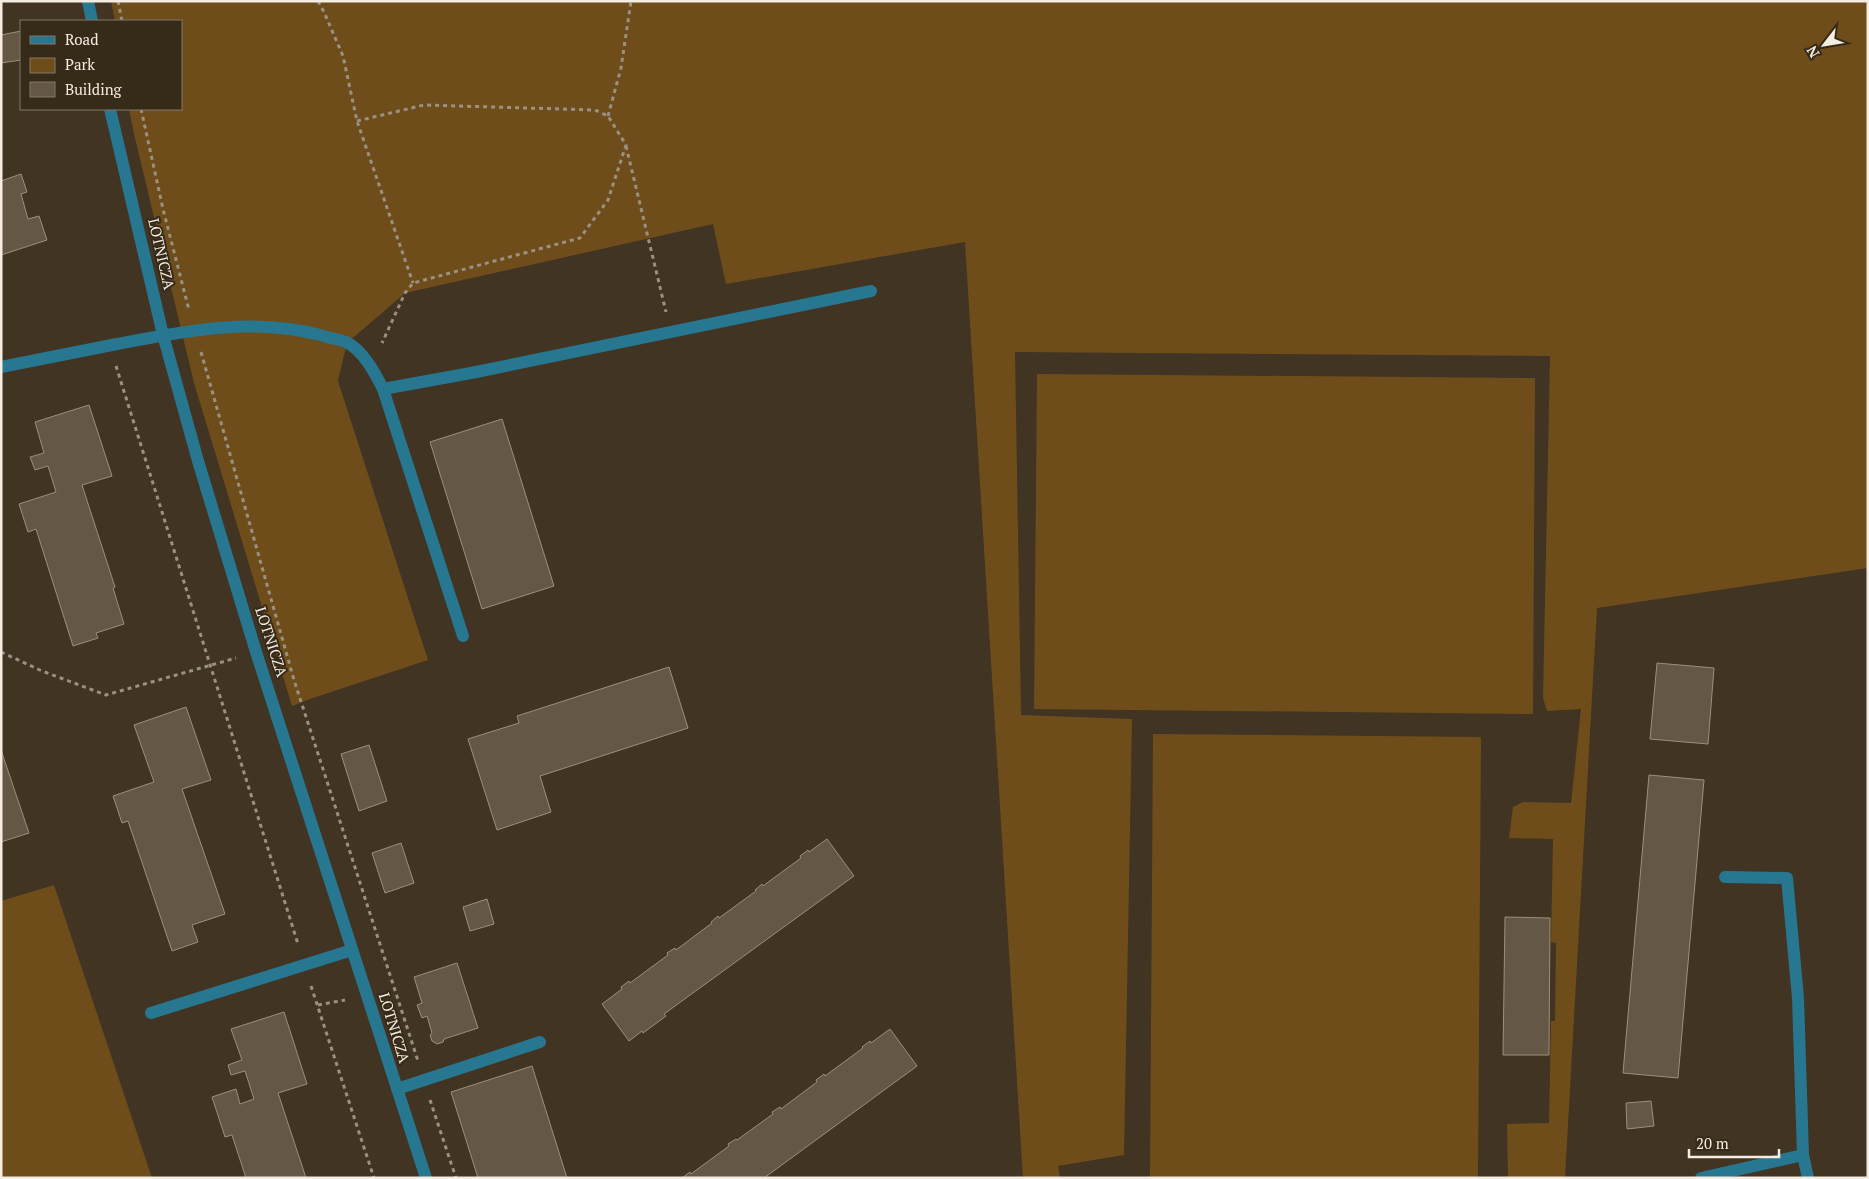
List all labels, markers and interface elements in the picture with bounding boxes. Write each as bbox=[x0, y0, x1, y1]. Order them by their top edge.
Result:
legend bbox=[20, 20, 182, 110]
north arrow bbox=[1799, 20, 1849, 70]
text: Road bbox=[65, 29, 98, 49]
text: N bbox=[1801, 42, 1823, 61]
text: Park bbox=[65, 54, 95, 74]
text: Building bbox=[65, 79, 123, 99]
street label: LOTNICZA bbox=[144, 216, 180, 292]
street label: LOTNICZA bbox=[251, 604, 293, 680]
street label: LOTNICZA bbox=[375, 990, 415, 1066]
scale bar bbox=[1689, 1126, 1779, 1158]
text: 20 m bbox=[1696, 1133, 1729, 1153]

